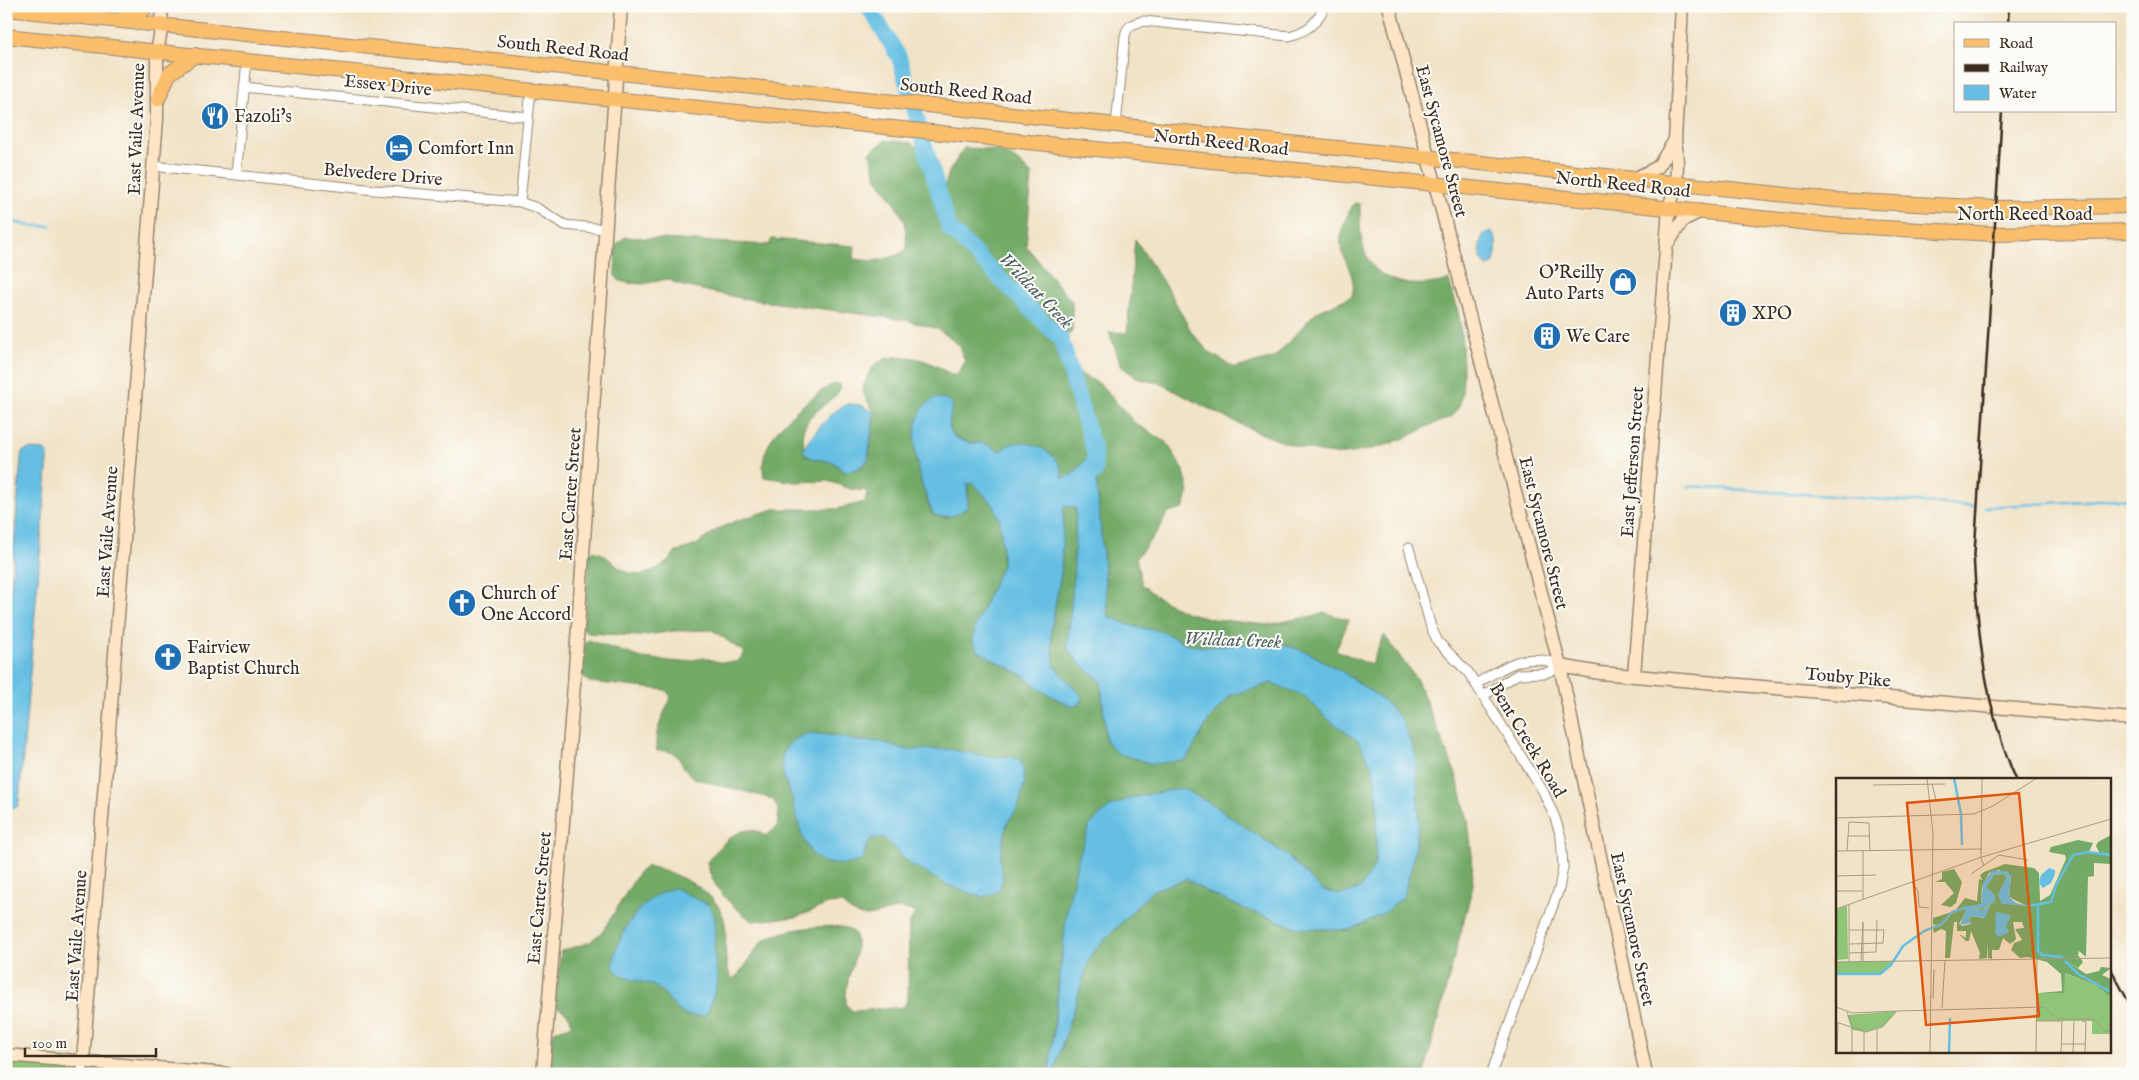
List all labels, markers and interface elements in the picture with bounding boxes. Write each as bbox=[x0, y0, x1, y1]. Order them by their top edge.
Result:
legend bbox=[1954, 22, 2116, 112]
street label: South Reed Road bbox=[496, 31, 630, 68]
text: Road bbox=[1999, 34, 2034, 53]
text: Railway bbox=[1999, 58, 2049, 77]
street label: East Vaile Avenue bbox=[124, 63, 151, 195]
street label: East Sycamore Street bbox=[1409, 63, 1472, 220]
street label: Essex Drive bbox=[343, 70, 433, 103]
street label: South Reed Road bbox=[899, 74, 1033, 111]
text: Water bbox=[1999, 84, 2037, 103]
restaurant icon: Fazoli's bbox=[200, 101, 230, 131]
place label: Fazoli's bbox=[234, 106, 292, 129]
street label: North Reed Road bbox=[1152, 125, 1290, 162]
hotel icon: Comfort Inn bbox=[384, 133, 414, 163]
place label: Comfort Inn bbox=[418, 138, 515, 161]
street label: Belvedere Drive bbox=[322, 159, 443, 192]
street label: North Reed Road bbox=[1554, 167, 1692, 204]
street label: North Reed Road bbox=[1957, 204, 2093, 227]
water label: Wildcat Creek bbox=[993, 248, 1078, 335]
place label: O'Reilly Auto Parts bbox=[1525, 262, 1604, 306]
shop icon: O'Reilly Auto Parts bbox=[1608, 267, 1638, 297]
building icon: XPO bbox=[1718, 298, 1748, 328]
place label: XPO bbox=[1752, 303, 1792, 326]
building icon: We Care bbox=[1532, 321, 1562, 351]
place label: We Care bbox=[1566, 326, 1630, 349]
street label: East Jefferson Street bbox=[1617, 386, 1650, 539]
street label: East Carter Street bbox=[555, 427, 588, 562]
street label: East Sycamore Street bbox=[1512, 454, 1573, 612]
street label: East Vaile Avenue bbox=[92, 465, 125, 599]
place label: Church of One Accord bbox=[481, 583, 572, 627]
church icon: Church of One Accord bbox=[447, 588, 477, 618]
water label: Wildcat Creek bbox=[1184, 627, 1282, 655]
place label: Fairview Baptist Church bbox=[187, 637, 300, 681]
church icon: Fairview Baptist Church bbox=[153, 642, 183, 672]
street label: Touby Pike bbox=[1804, 663, 1892, 694]
street label: Bent Creek Road bbox=[1483, 679, 1570, 803]
inset map bbox=[1836, 778, 2112, 1052]
street label: East Carter Street bbox=[523, 831, 558, 966]
street label: East Sycamore Street bbox=[1604, 850, 1659, 1008]
street label: East Vaile Avenue bbox=[61, 869, 94, 1003]
scale bar bbox=[25, 1025, 156, 1057]
text: 100 m bbox=[32, 1034, 68, 1053]

